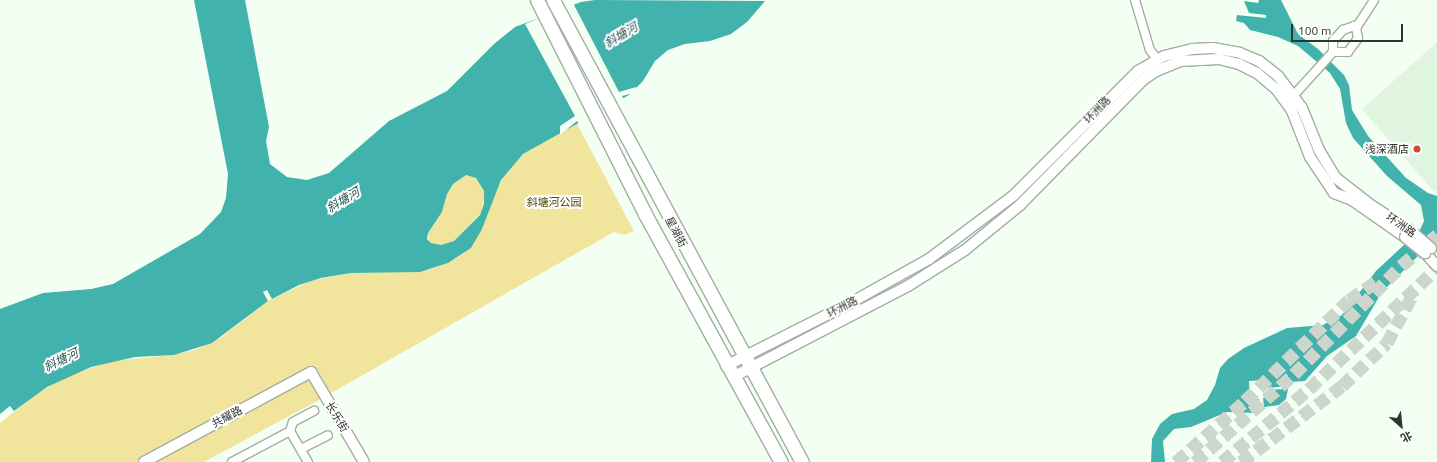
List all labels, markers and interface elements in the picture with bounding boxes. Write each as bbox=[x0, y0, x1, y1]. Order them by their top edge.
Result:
scale bar bbox=[1293, 16, 1405, 42]
water label: 斜塘河 bbox=[602, 20, 640, 50]
text: 100 m bbox=[1298, 24, 1331, 37]
street label: 环洲路 bbox=[1081, 94, 1113, 126]
place label: 浅深酒店 bbox=[1365, 142, 1409, 156]
marker: 浅深酒店 bbox=[1412, 144, 1422, 154]
water label: 斜塘河 bbox=[324, 185, 362, 215]
park label: 斜塘河公园 bbox=[527, 195, 581, 209]
street label: 环洲路 bbox=[1384, 210, 1418, 240]
street label: 星湖街 bbox=[662, 214, 690, 250]
street label: 环洲路 bbox=[824, 294, 860, 320]
water label: 斜塘河 bbox=[42, 346, 80, 374]
street label: 长乐街 bbox=[323, 399, 351, 435]
street label: 共耀路 bbox=[209, 403, 245, 431]
north arrow bbox=[1381, 406, 1421, 446]
text: 北 bbox=[1399, 429, 1414, 445]

